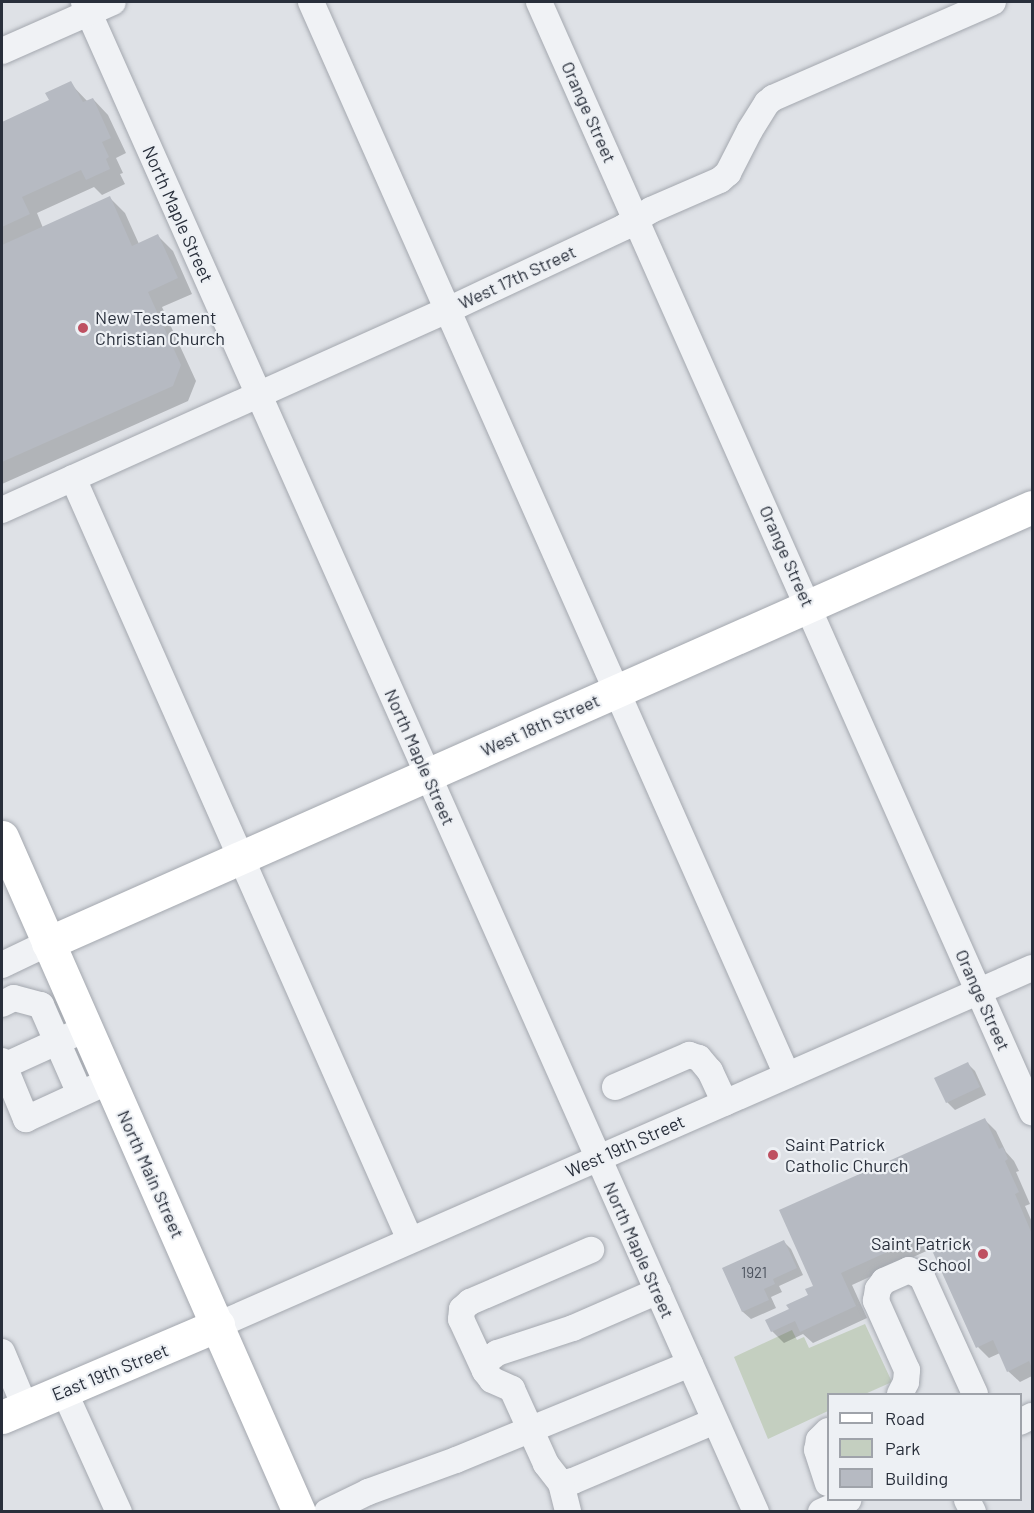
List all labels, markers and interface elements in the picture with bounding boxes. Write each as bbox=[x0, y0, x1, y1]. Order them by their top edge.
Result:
street label: Orange Street bbox=[557, 58, 621, 166]
street label: North Maple Street bbox=[138, 142, 218, 286]
street label: West 17th Street bbox=[455, 240, 579, 314]
place label: New Testament Christian Church bbox=[95, 307, 225, 350]
marker: New Testament Christian Church bbox=[76, 321, 90, 335]
street label: Orange Street bbox=[755, 502, 819, 610]
street label: North Maple Street bbox=[380, 685, 460, 829]
street label: West 18th Street bbox=[477, 689, 603, 761]
street label: Orange Street bbox=[951, 946, 1015, 1054]
street label: North Main Street bbox=[113, 1107, 189, 1241]
street label: West 19th Street bbox=[562, 1110, 688, 1182]
place label: Saint Patrick Catholic Church bbox=[785, 1134, 908, 1176]
marker: Saint Patrick Catholic Church bbox=[766, 1148, 780, 1162]
street label: North Maple Street bbox=[599, 1178, 679, 1322]
place label: Saint Patrick School bbox=[871, 1233, 971, 1276]
marker: Saint Patrick School bbox=[976, 1247, 990, 1261]
house number: 1921 bbox=[741, 1264, 767, 1282]
street label: East 19th Street bbox=[49, 1339, 171, 1405]
legend bbox=[827, 1393, 1022, 1501]
text: Road bbox=[885, 1407, 925, 1429]
text: Park bbox=[885, 1437, 920, 1459]
text: Building bbox=[885, 1467, 948, 1489]

